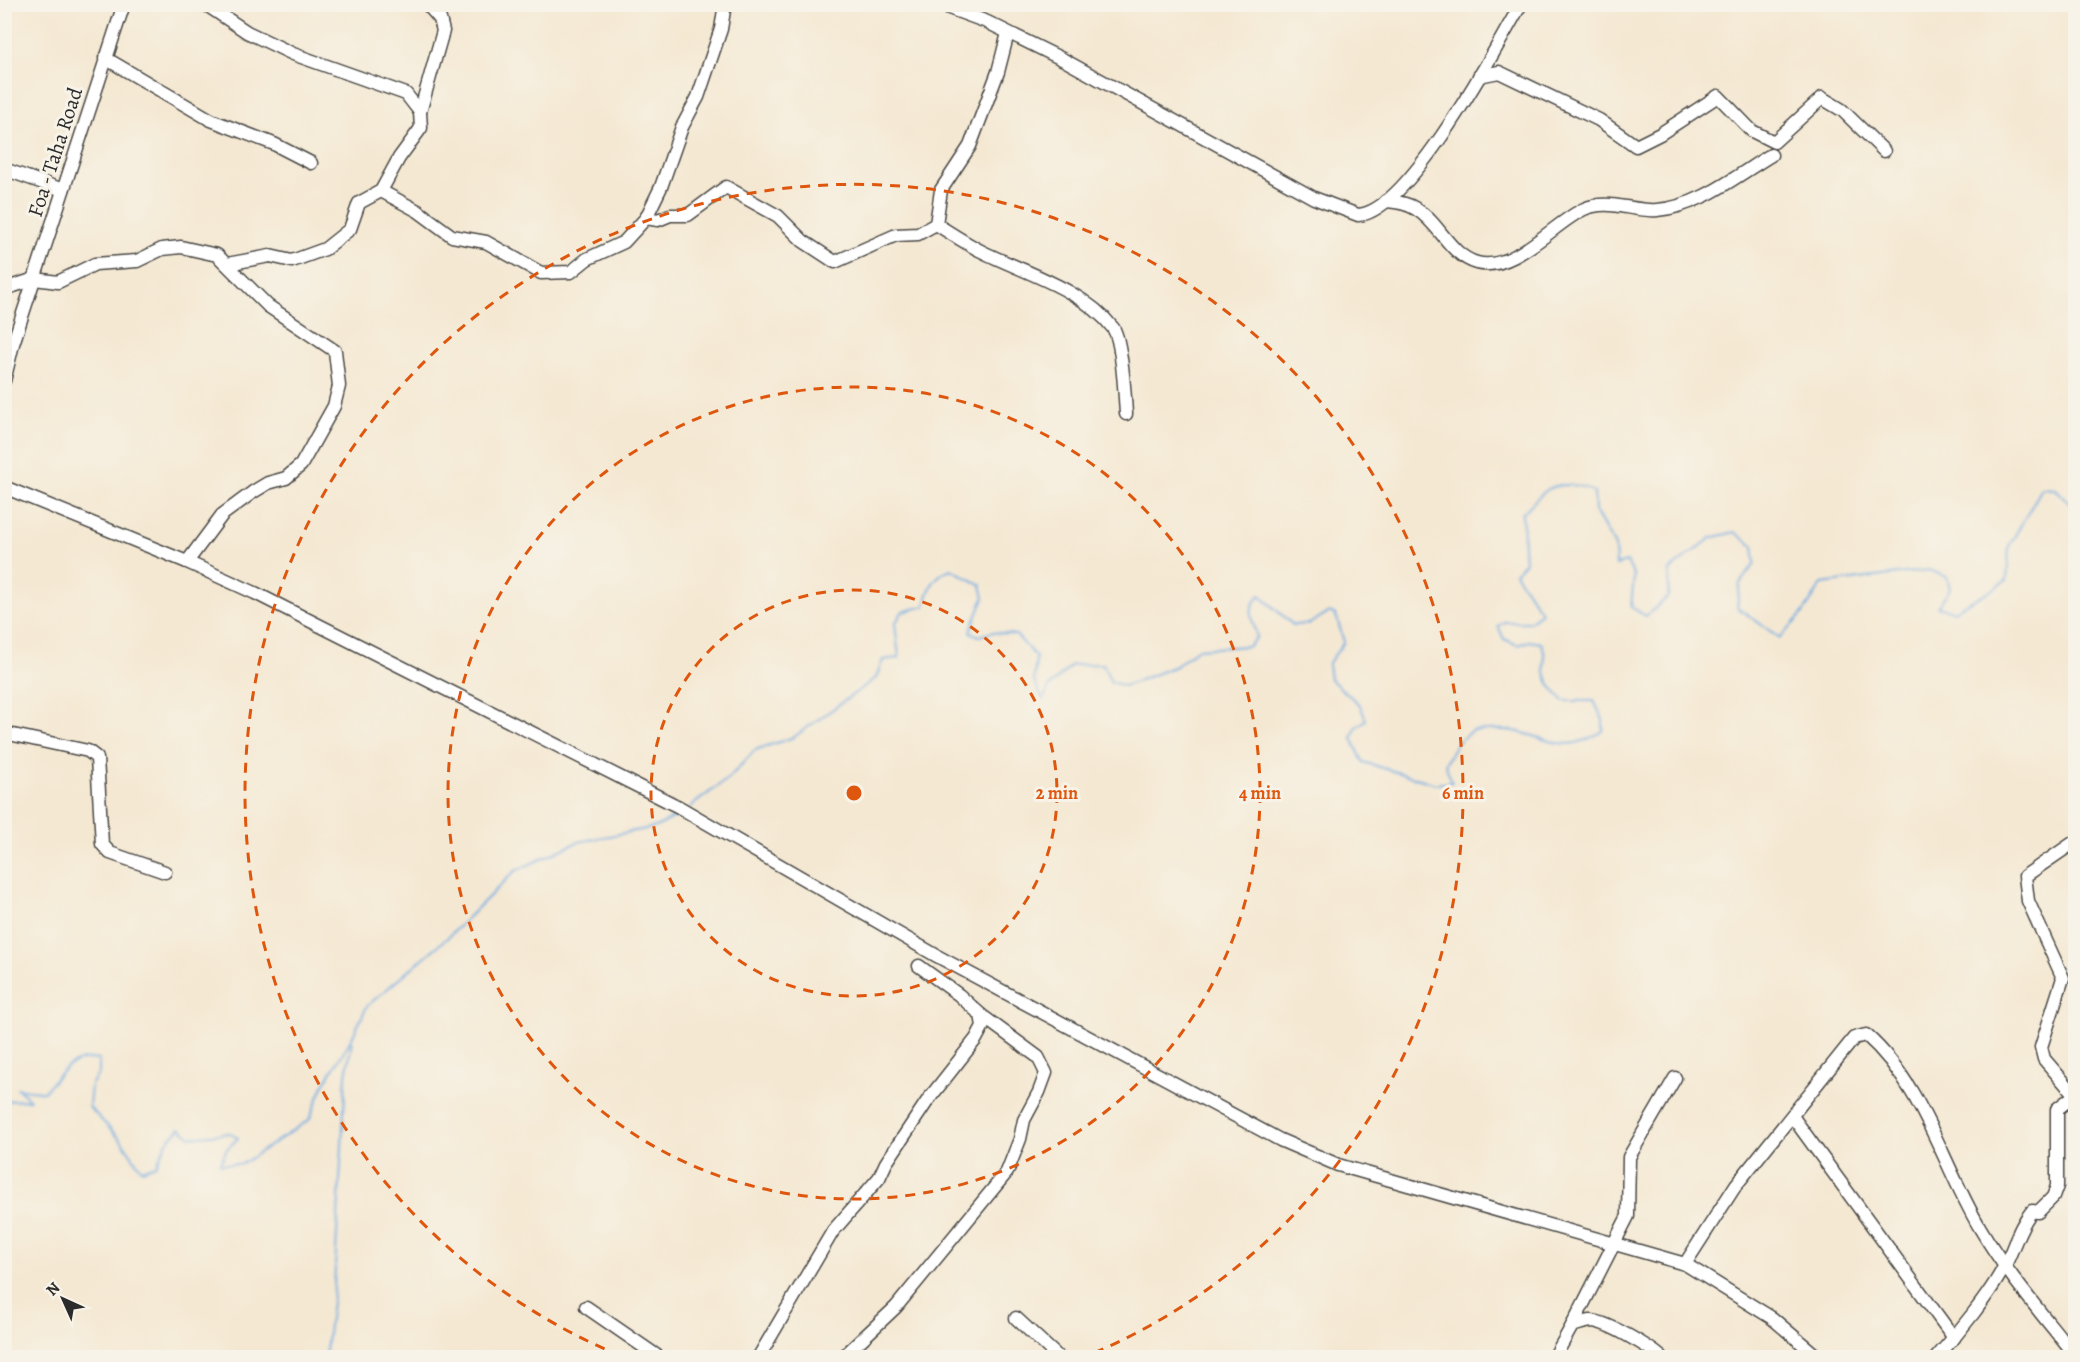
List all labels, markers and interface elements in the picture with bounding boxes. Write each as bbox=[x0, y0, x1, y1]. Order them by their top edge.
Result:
street label: Foa - Taha Road bbox=[21, 83, 89, 220]
text: 2 min bbox=[1036, 781, 1078, 805]
text: 4 min bbox=[1239, 781, 1281, 805]
text: 6 min bbox=[1442, 781, 1484, 805]
centre of rings bbox=[844, 783, 864, 803]
north arrow bbox=[33, 1269, 93, 1329]
text: N bbox=[41, 1277, 65, 1301]

